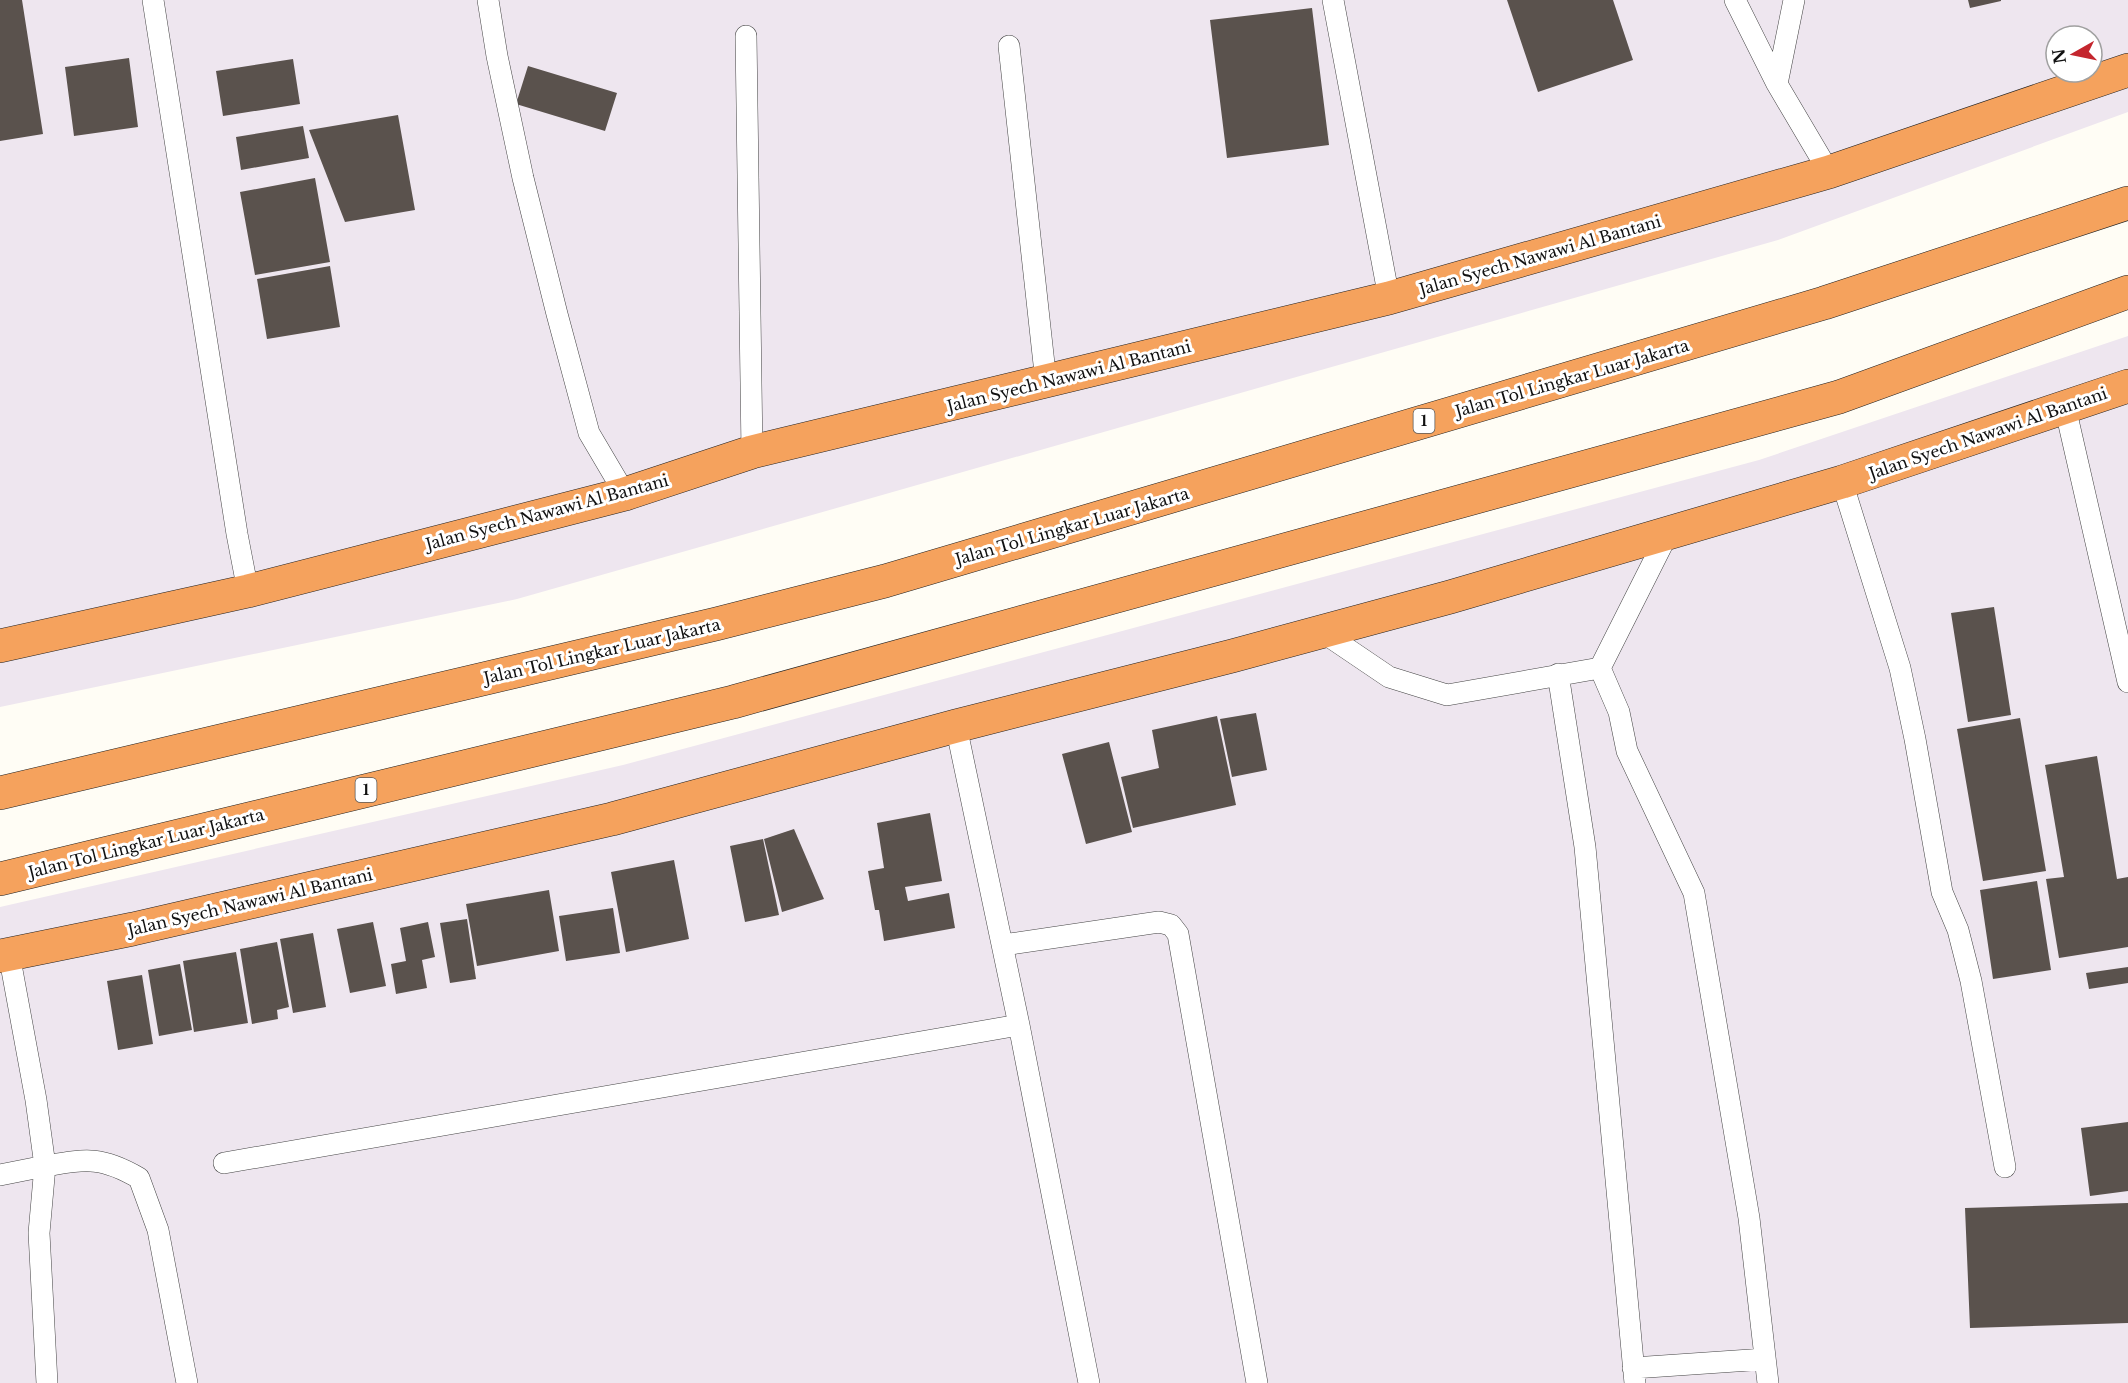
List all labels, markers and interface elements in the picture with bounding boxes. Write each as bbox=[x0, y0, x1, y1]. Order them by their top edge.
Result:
north arrow bbox=[2044, 24, 2104, 84]
text: N bbox=[2048, 47, 2070, 65]
street label: Jalan Syech Nawawi Al Bantani bbox=[1415, 211, 1664, 300]
street label: Jalan Tol Lingkar Luar Jakarta bbox=[1451, 335, 1691, 422]
street label: Jalan Syech Nawawi Al Bantani bbox=[943, 336, 1194, 417]
street label: Jalan Syech Nawawi Al Bantani bbox=[1864, 383, 2110, 484]
road number: 1 bbox=[1414, 409, 1434, 433]
street label: Jalan Syech Nawawi Al Bantani bbox=[421, 470, 671, 555]
street label: Jalan Tol Lingkar Luar Jakarta bbox=[951, 483, 1191, 570]
street label: Jalan Tol Lingkar Luar Jakarta bbox=[480, 614, 722, 688]
road number: 1 bbox=[356, 778, 376, 802]
street label: Jalan Tol Lingkar Luar Jakarta bbox=[24, 804, 266, 882]
street label: Jalan Syech Nawawi Al Bantani bbox=[124, 864, 375, 940]

